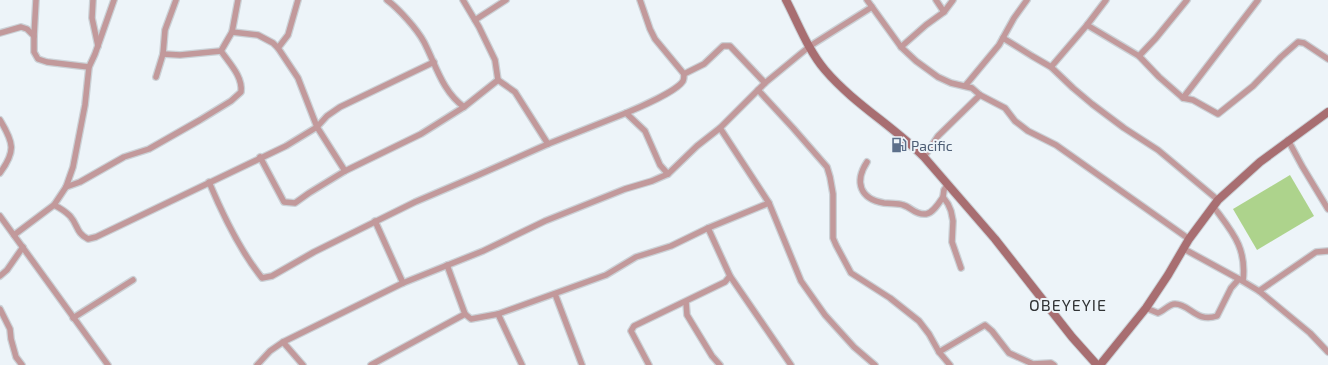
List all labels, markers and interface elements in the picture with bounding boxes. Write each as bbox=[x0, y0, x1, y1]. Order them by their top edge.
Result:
fuel station icon: Pacific bbox=[890, 136, 908, 154]
place label: Pacific bbox=[911, 137, 953, 154]
district label: OBEYEYIE bbox=[1029, 295, 1107, 314]

